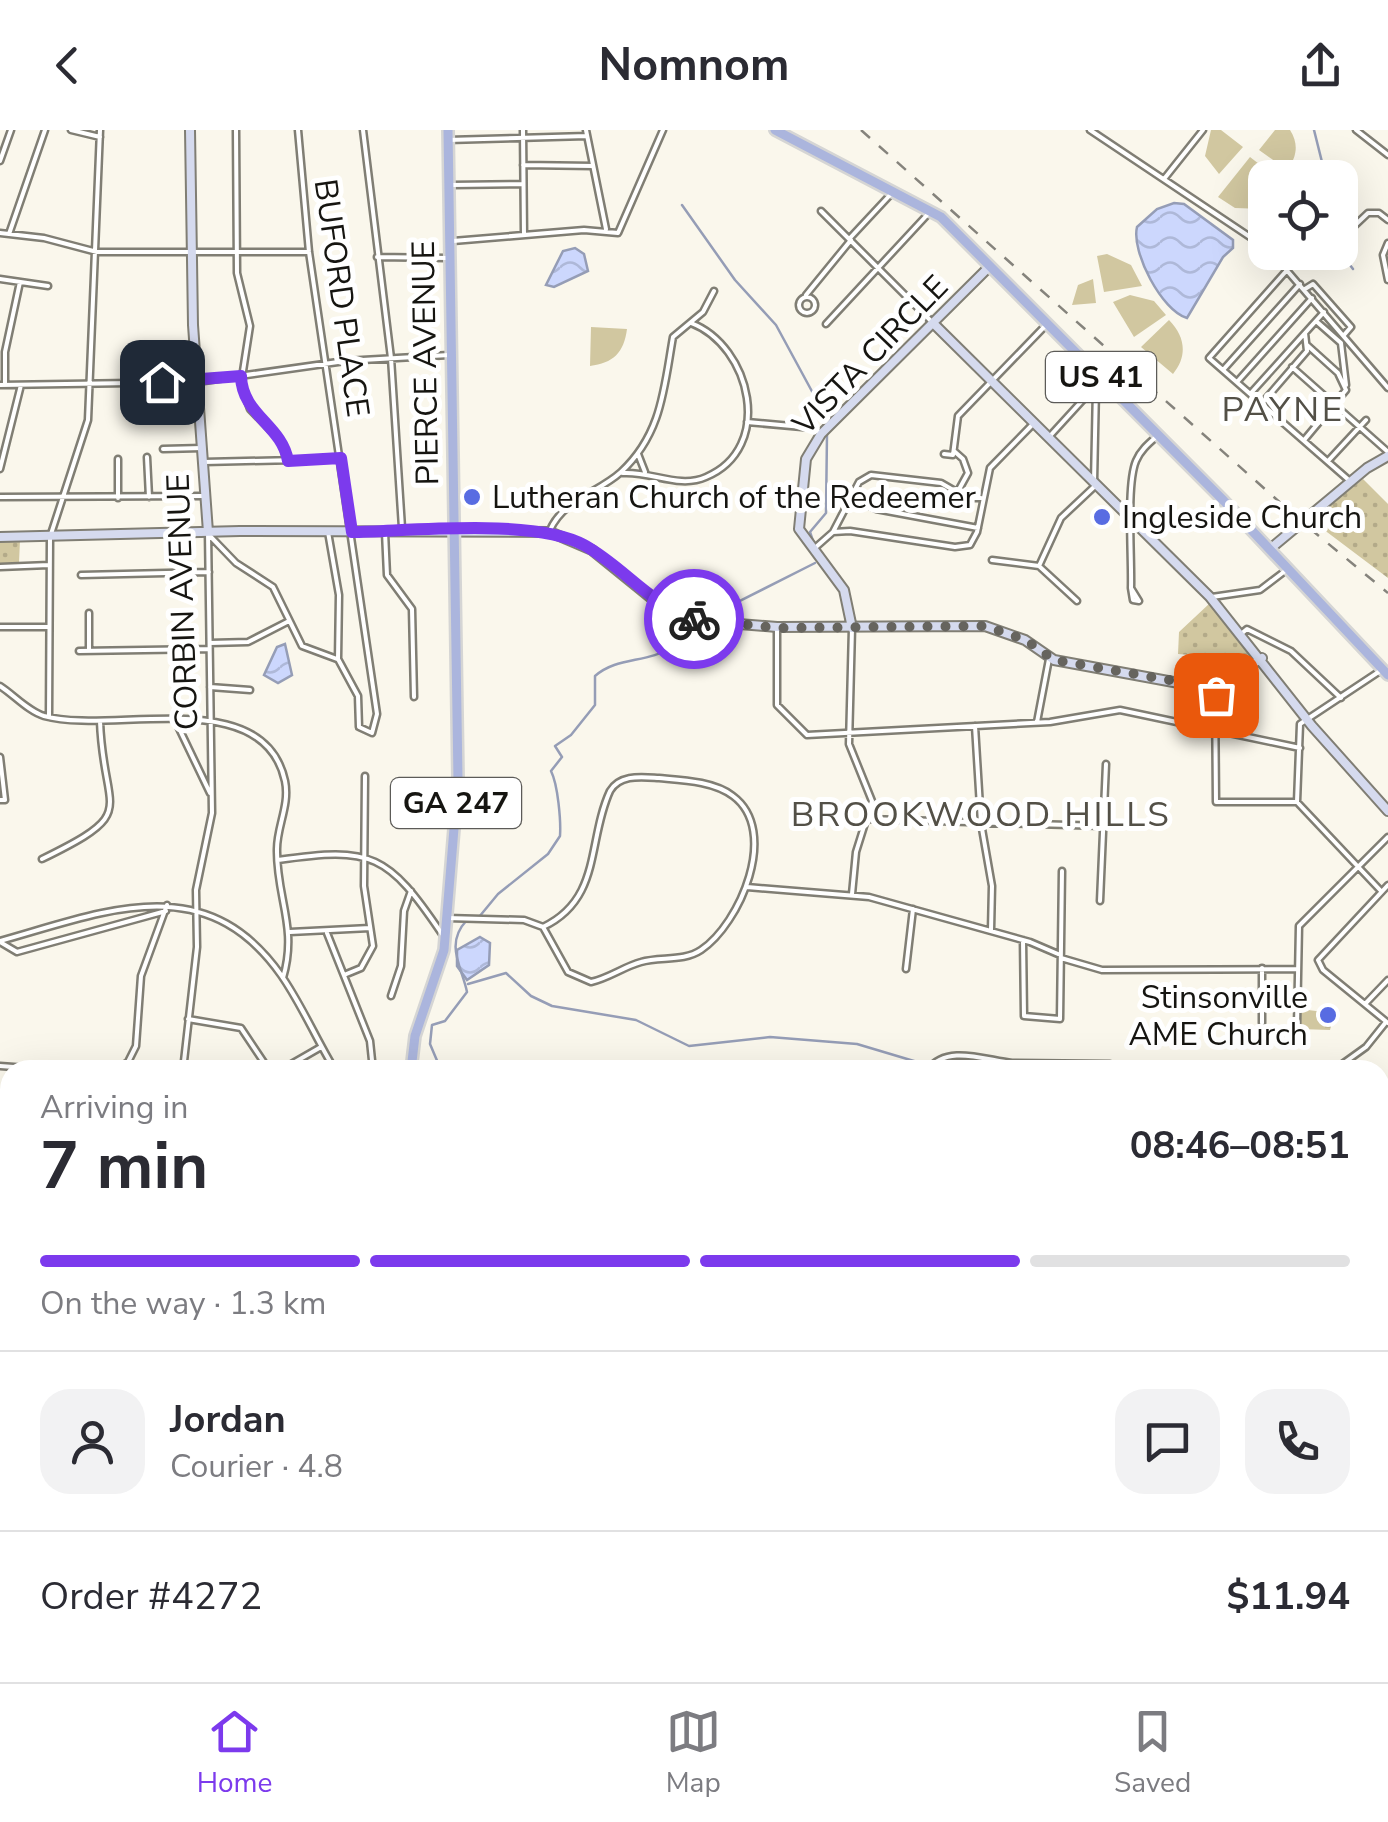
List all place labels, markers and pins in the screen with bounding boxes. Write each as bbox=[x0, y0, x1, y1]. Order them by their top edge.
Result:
pin bbox=[120, 340, 205, 425]
place label: Lutheran Church of the Redeemer bbox=[492, 476, 977, 519]
marker: Lutheran Church of the Redeemer bbox=[461, 486, 483, 508]
place label: Ingleside Church bbox=[1122, 496, 1362, 539]
marker: Ingleside Church bbox=[1091, 506, 1113, 528]
pin bbox=[1174, 653, 1259, 738]
place label: Stinsonville AME Church bbox=[1129, 976, 1308, 1056]
marker: Stinsonville AME Church bbox=[1317, 1004, 1339, 1026]

